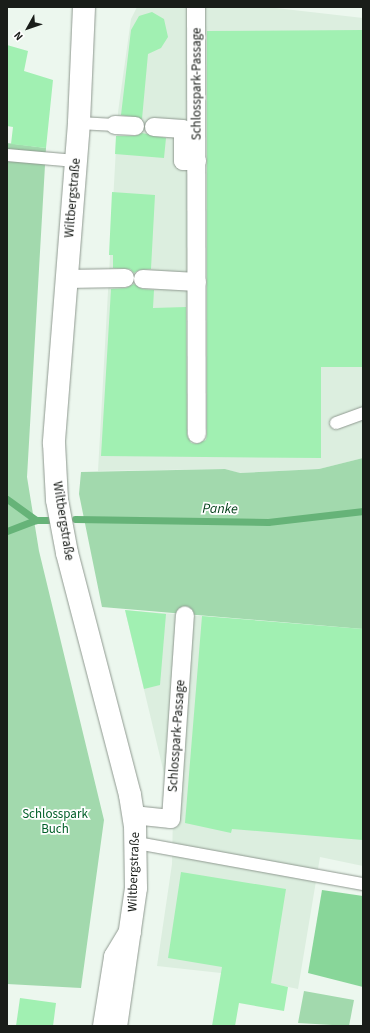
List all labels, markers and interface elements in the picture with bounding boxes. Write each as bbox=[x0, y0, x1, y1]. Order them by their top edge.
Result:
north arrow bbox=[8, 8, 48, 48]
text: N bbox=[10, 28, 27, 44]
street label: Schlosspark-Passage bbox=[189, 28, 205, 140]
street label: Wiltbergstraße bbox=[62, 157, 84, 239]
street label: Wiltbergstraße bbox=[49, 480, 77, 562]
water label: Panke bbox=[202, 500, 238, 518]
street label: Schlosspark-Passage bbox=[165, 679, 189, 793]
park label: Schlosspark Buch bbox=[22, 807, 88, 838]
street label: Wiltbergstraße bbox=[125, 832, 143, 912]

